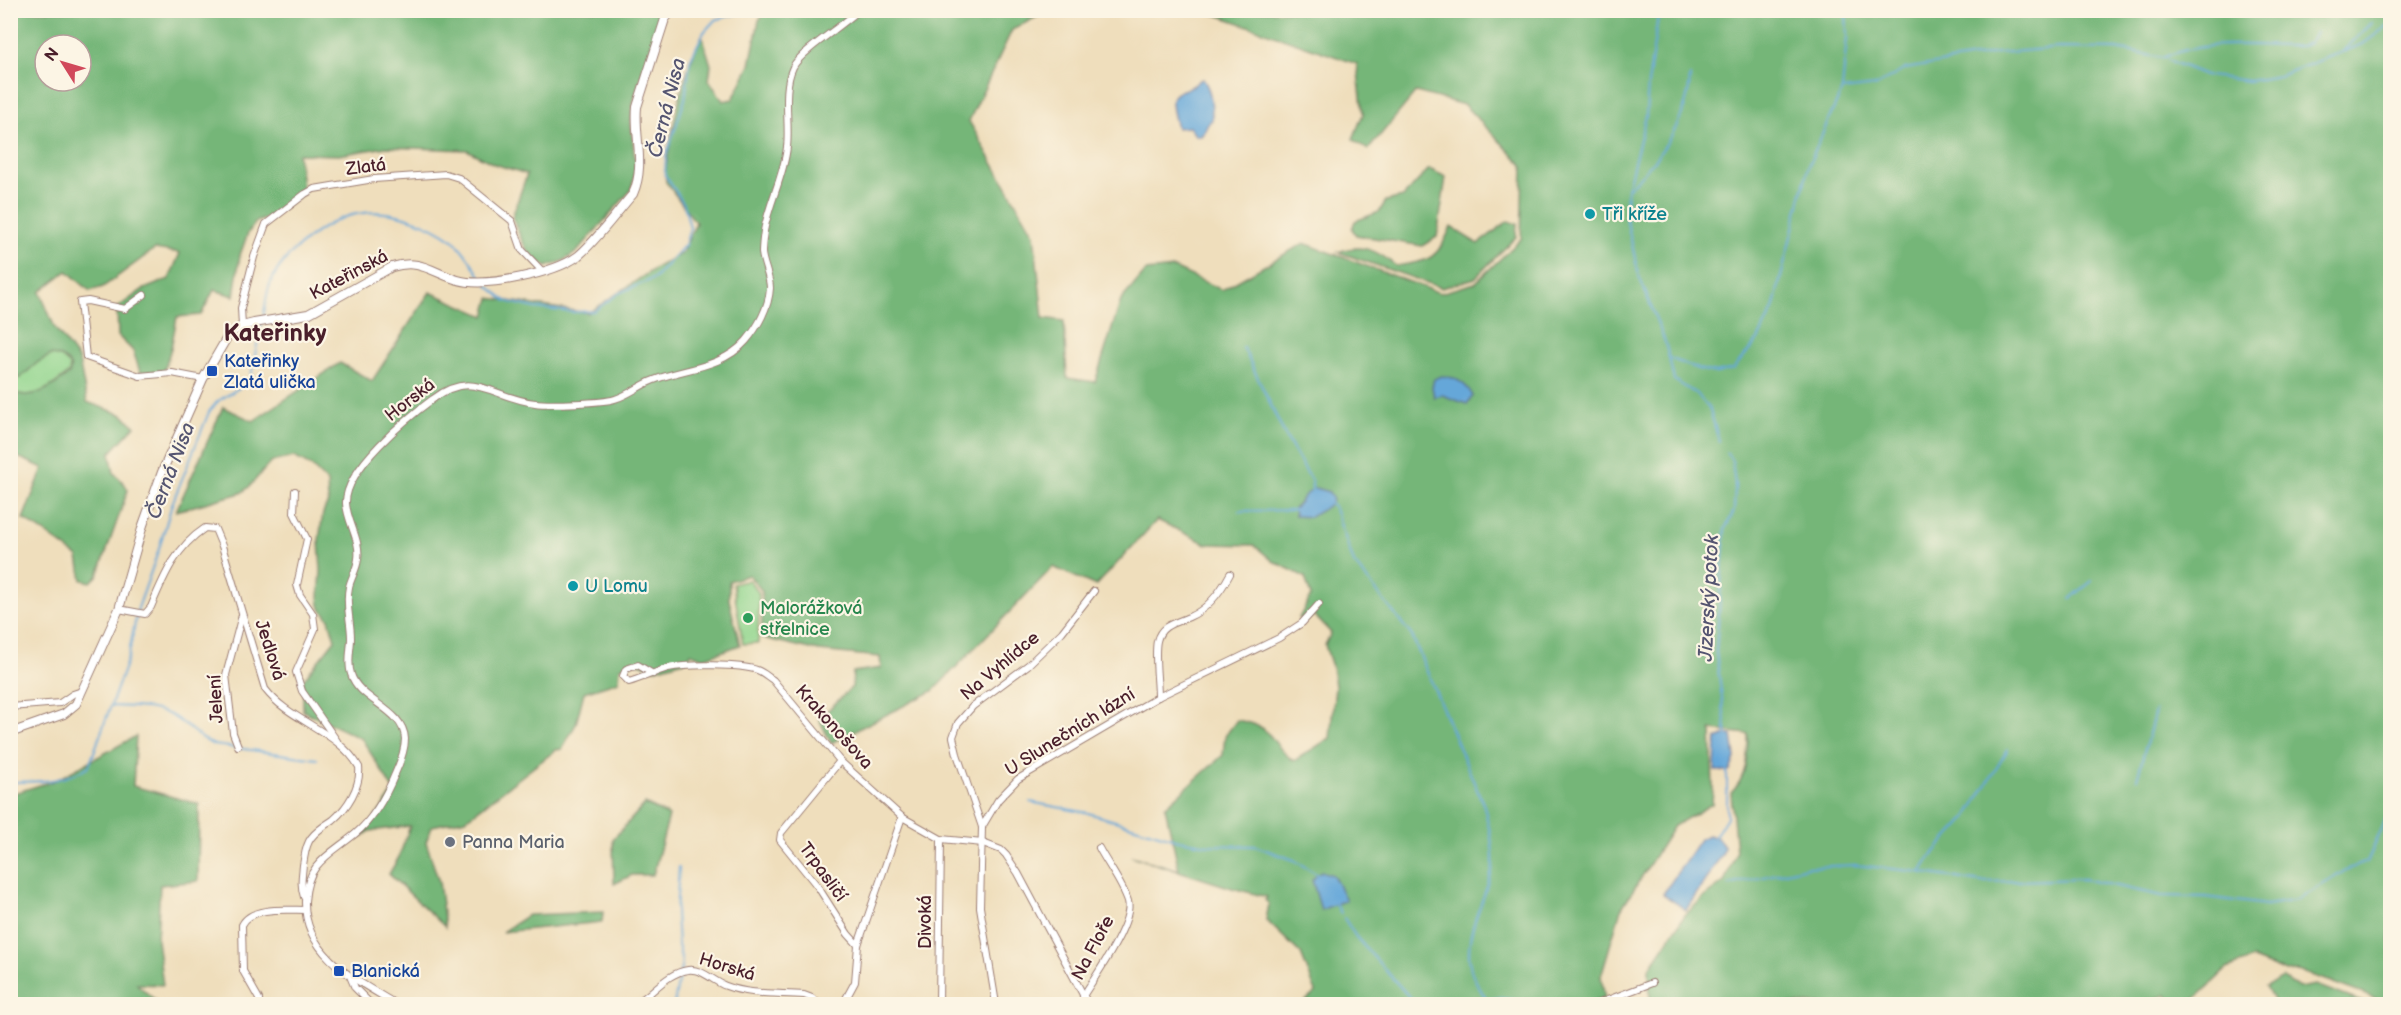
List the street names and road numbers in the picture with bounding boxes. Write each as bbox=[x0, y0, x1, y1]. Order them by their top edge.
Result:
street label: Zlatá bbox=[344, 154, 387, 180]
street label: Kateřinská bbox=[306, 246, 392, 304]
street label: Horská bbox=[381, 374, 439, 426]
street label: Jedlová bbox=[250, 617, 290, 683]
street label: Na Vyhlídce bbox=[956, 627, 1044, 705]
street label: Jelení bbox=[204, 673, 228, 724]
street label: Krakonošova bbox=[791, 681, 877, 773]
street label: U Slunečních lázní bbox=[1001, 683, 1139, 780]
street label: Trpasličí bbox=[794, 838, 852, 906]
street label: Divoká bbox=[915, 895, 936, 949]
street label: Na Floře bbox=[1067, 912, 1119, 984]
street label: Horská bbox=[696, 949, 758, 985]

